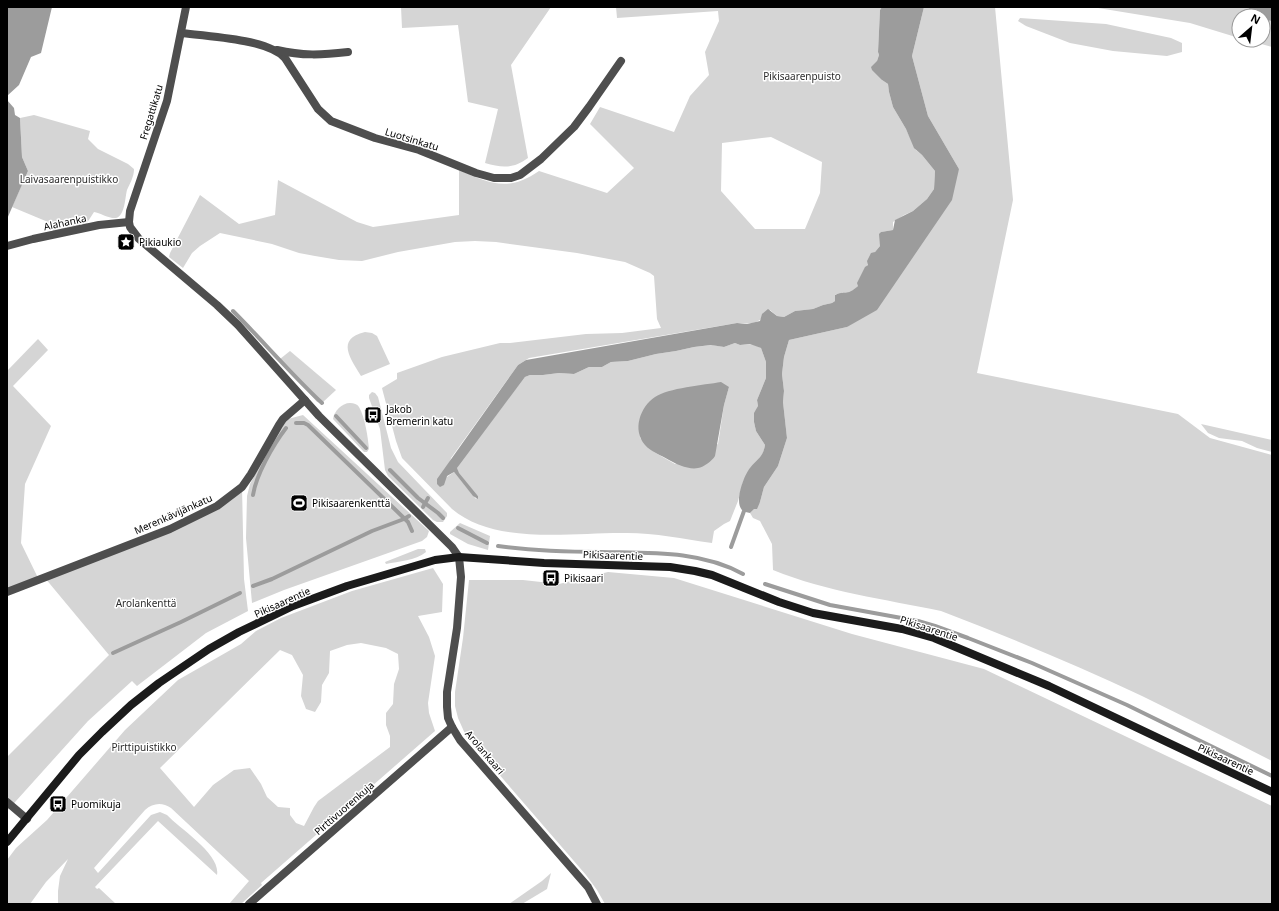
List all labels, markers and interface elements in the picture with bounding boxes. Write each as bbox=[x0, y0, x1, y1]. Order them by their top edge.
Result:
north arrow bbox=[1231, 8, 1271, 48]
text: N bbox=[1248, 10, 1263, 27]
park label: Pikisaarenpuisto bbox=[763, 69, 841, 83]
street label: Fregattikatu bbox=[136, 83, 166, 141]
street label: Luotsinkatu bbox=[383, 124, 441, 154]
park label: Laivasaarenpuistikko bbox=[20, 172, 118, 186]
street label: Alahanka bbox=[42, 211, 88, 233]
place icon: Pikiaukio bbox=[116, 232, 136, 252]
place label: Pikiaukio bbox=[139, 235, 181, 249]
place label: Jakob Bremerin katu bbox=[385, 402, 453, 428]
bus stop icon: Jakob Bremerin katu bbox=[363, 405, 383, 425]
street label: Merenkävijänkatu bbox=[132, 490, 214, 538]
sports icon: Pikisaarenkenttä bbox=[289, 493, 309, 513]
place label: Pikisaarenkenttä bbox=[312, 496, 390, 510]
street label: Pikisaarentie bbox=[583, 547, 644, 563]
bus stop icon: Pikisaari bbox=[541, 568, 561, 588]
place label: Pikisaari bbox=[564, 571, 603, 585]
street label: Pikisaarentie bbox=[252, 583, 313, 621]
park label: Arolankenttä bbox=[116, 596, 176, 610]
street label: Pikisaarentie bbox=[898, 612, 960, 644]
street label: Arolankaari bbox=[462, 727, 508, 777]
park label: Pirttipuistikko bbox=[111, 740, 177, 754]
street label: Pikisaarentie bbox=[1196, 740, 1257, 778]
street label: Pirttivuorenkuja bbox=[311, 778, 377, 838]
bus stop icon: Puomikuja bbox=[48, 794, 68, 814]
place label: Puomikuja bbox=[71, 797, 121, 811]

